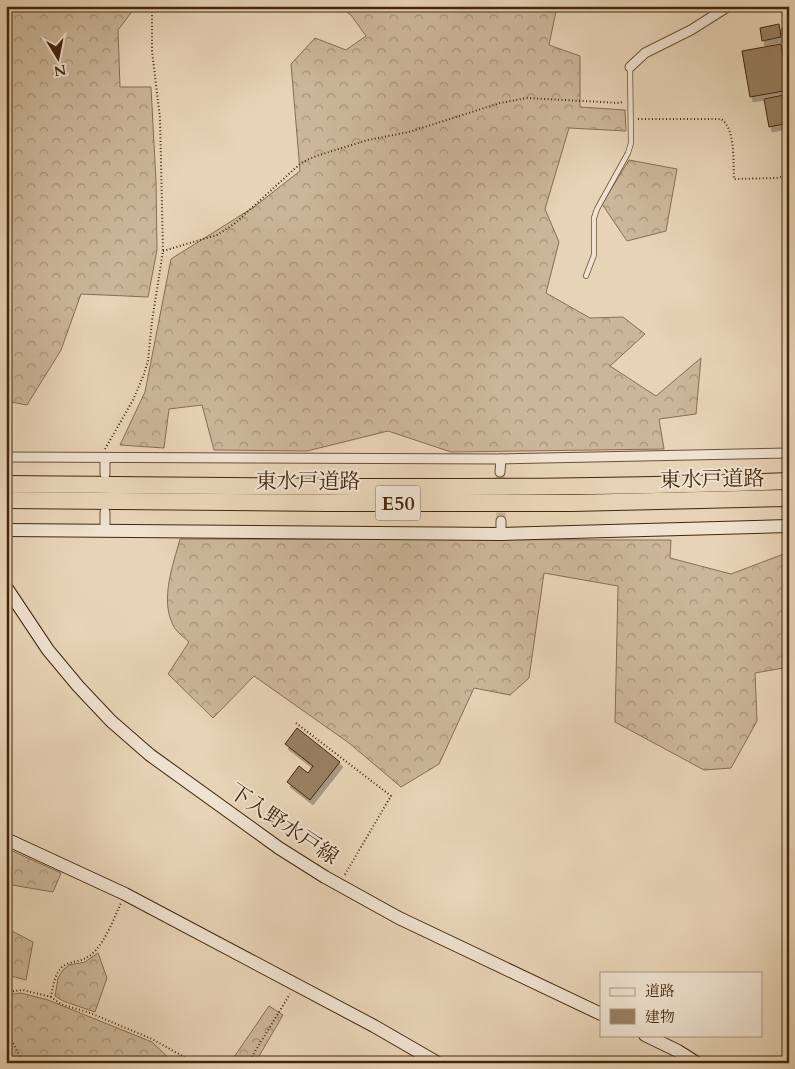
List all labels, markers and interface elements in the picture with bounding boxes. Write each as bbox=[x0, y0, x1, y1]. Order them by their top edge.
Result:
north arrow bbox=[32, 32, 82, 82]
text: N bbox=[53, 60, 68, 81]
street label: 東水戸道路 bbox=[659, 464, 765, 495]
street label: 東水戸道路 bbox=[256, 467, 361, 496]
road number: E50 bbox=[376, 486, 420, 520]
street label: 下入野水戸線 bbox=[223, 777, 344, 872]
legend bbox=[600, 972, 762, 1036]
text: 道路 bbox=[645, 981, 675, 1001]
text: 建物 bbox=[645, 1007, 675, 1027]

